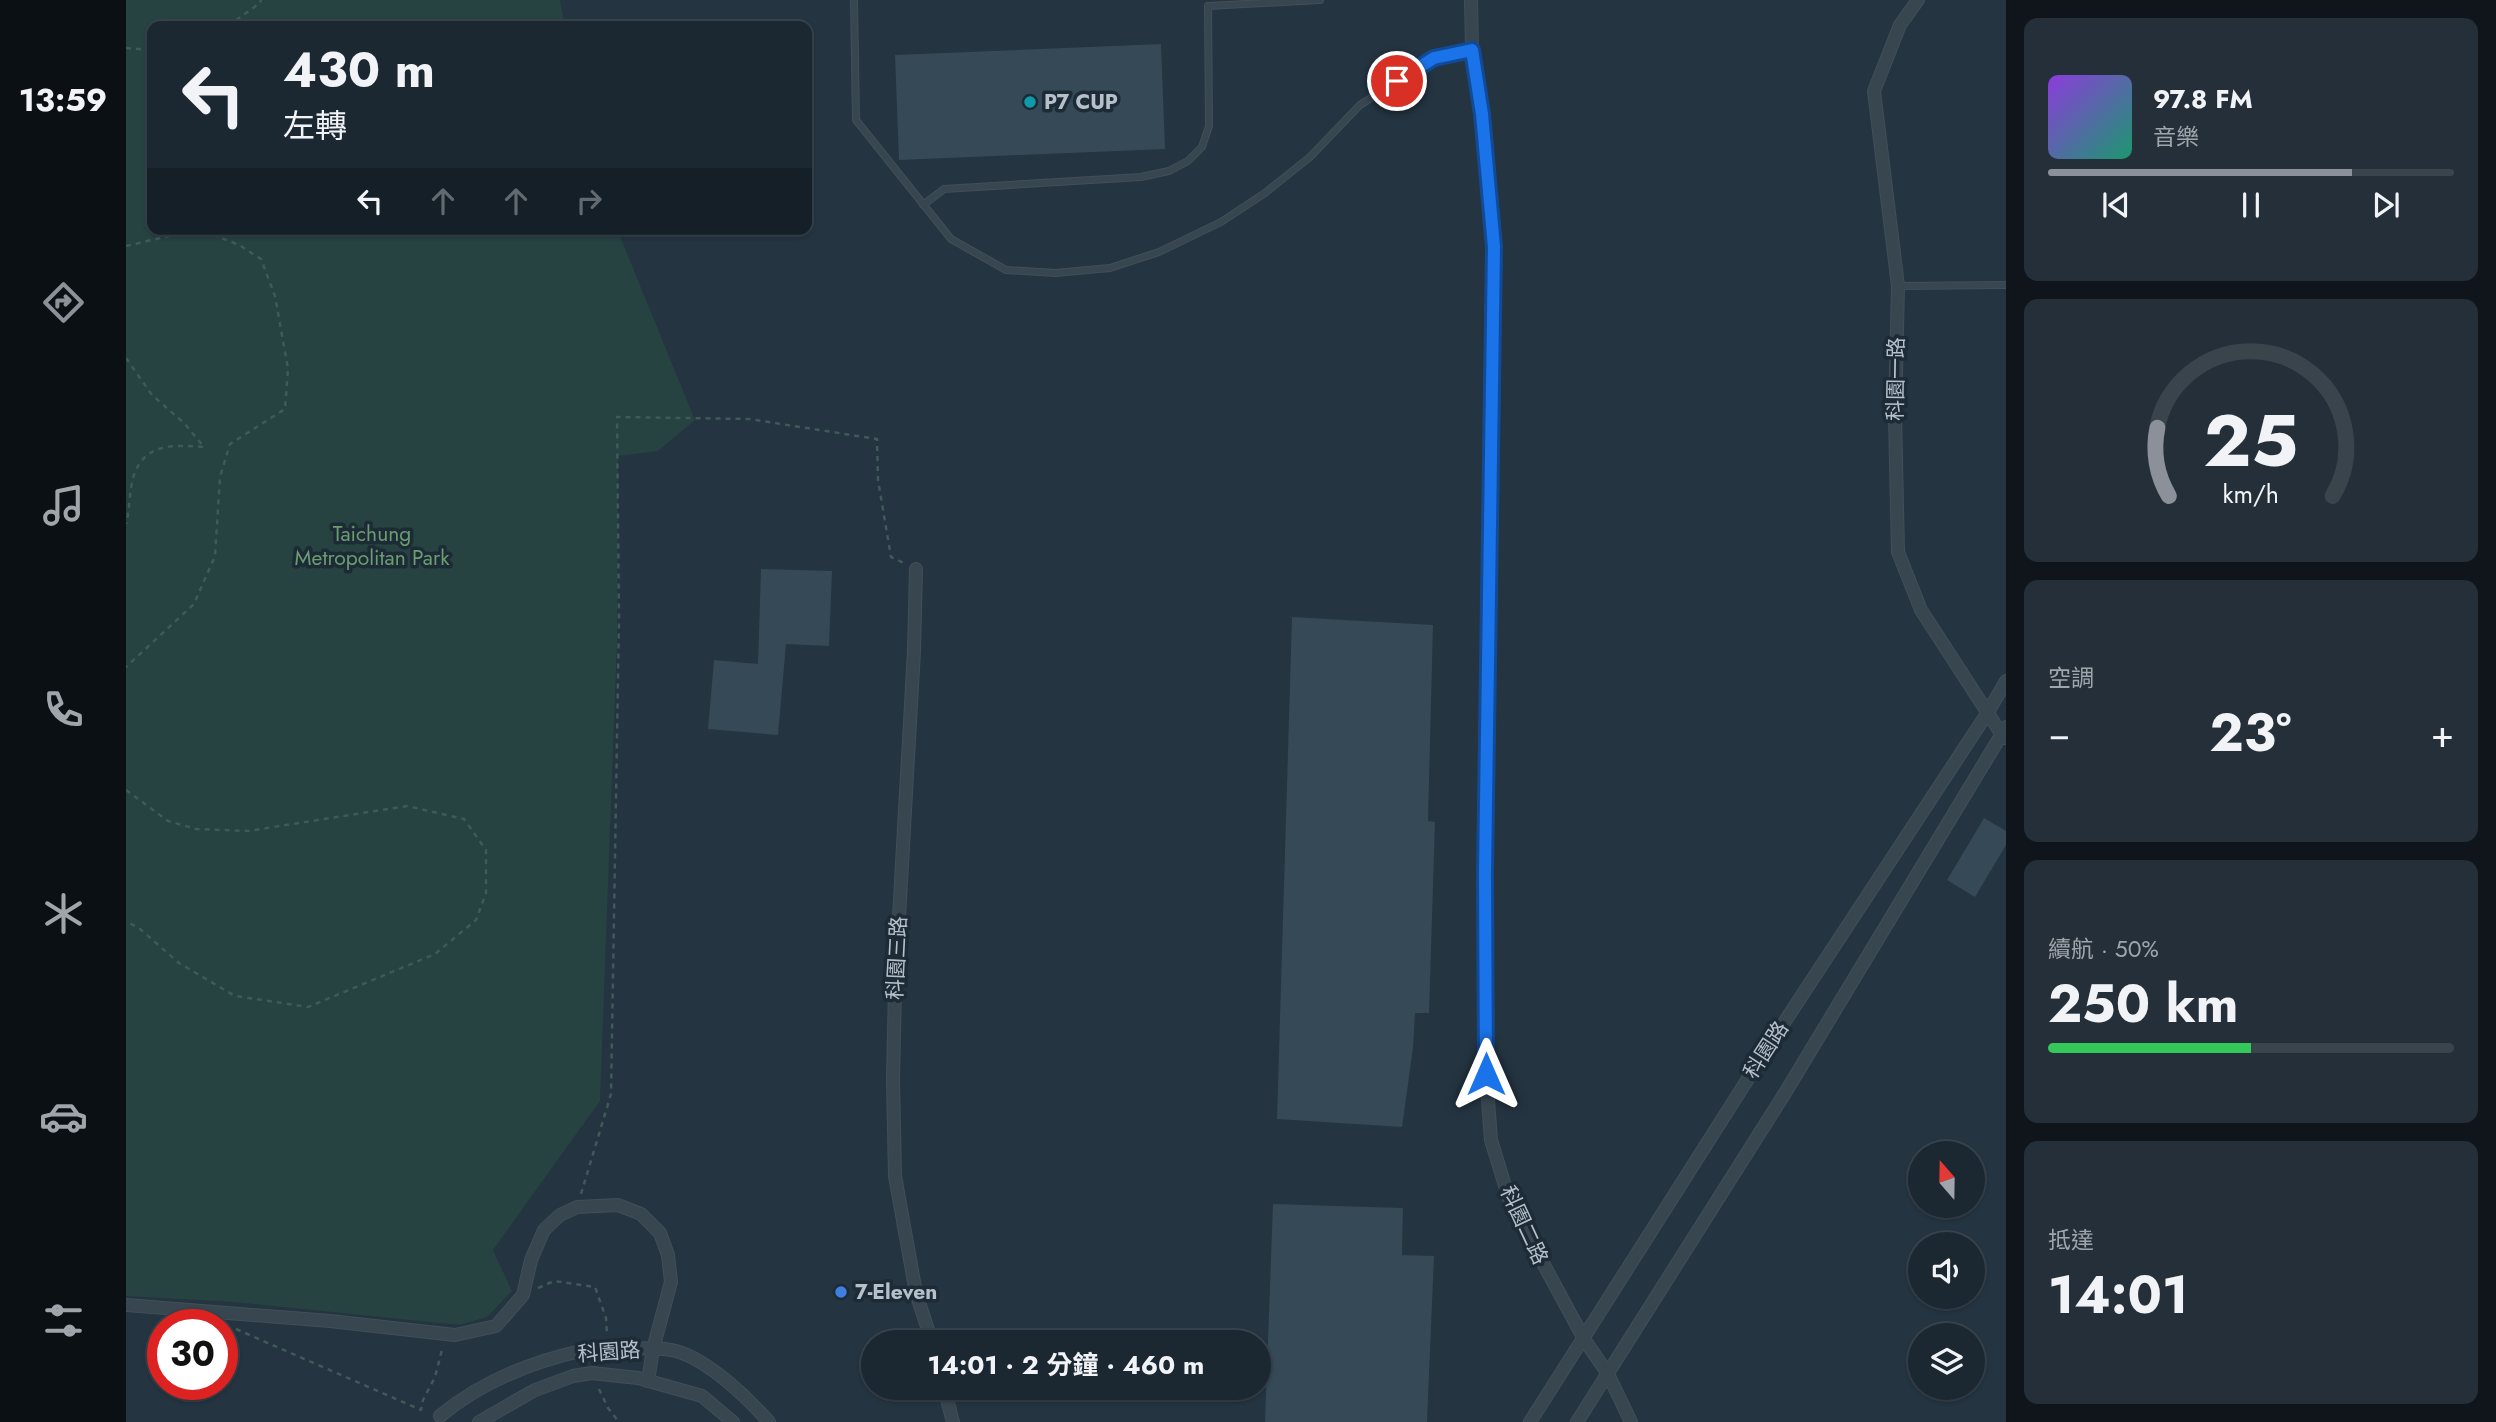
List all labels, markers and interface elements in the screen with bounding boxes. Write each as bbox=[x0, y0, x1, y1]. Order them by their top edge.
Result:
text: 430 m bbox=[283, 35, 435, 105]
icon: left bbox=[168, 49, 259, 140]
pin bbox=[1367, 51, 1427, 111]
icon: arrive bbox=[1378, 62, 1416, 100]
text: 13:59 bbox=[19, 77, 107, 123]
text: 97.8 FM bbox=[2153, 80, 2253, 118]
place label: P7 CUP bbox=[1044, 87, 1118, 117]
marker: P7 CUP bbox=[1022, 94, 1038, 110]
text: 左轉 bbox=[283, 103, 347, 149]
text: 音樂 bbox=[2153, 120, 2199, 154]
icon: left bbox=[351, 182, 389, 220]
icon: ahead bbox=[424, 182, 462, 220]
icon: ahead bbox=[497, 182, 535, 220]
icon: right bbox=[570, 182, 608, 220]
icon: previous bbox=[2097, 186, 2135, 224]
icon: pause bbox=[2232, 186, 2270, 224]
icon: next bbox=[2367, 186, 2405, 224]
icon: directions bbox=[39, 278, 88, 327]
street label: 科園一路 bbox=[1880, 337, 1912, 421]
text: 25 bbox=[2204, 389, 2298, 494]
text: km/h bbox=[2223, 476, 2279, 512]
icon: music bbox=[39, 481, 88, 530]
park label: Taichung Metropolitan Park bbox=[295, 519, 450, 573]
text: 空調 bbox=[2048, 661, 2094, 695]
icon: phone bbox=[39, 685, 88, 734]
text: 23° bbox=[2210, 695, 2291, 771]
text: − bbox=[2048, 706, 2070, 761]
text: + bbox=[2431, 706, 2454, 761]
icon: climate bbox=[39, 889, 88, 938]
street label: 科園三路 bbox=[880, 915, 914, 1001]
text: 續航 · 50% bbox=[2048, 932, 2159, 966]
text: 250 km bbox=[2048, 966, 2238, 1042]
street label: 科園路 bbox=[1736, 1015, 1796, 1085]
position arrow bbox=[1449, 1037, 1523, 1111]
icon: car bbox=[39, 1092, 88, 1141]
north arrow bbox=[1908, 1141, 1984, 1218]
map controls bbox=[1908, 1141, 1985, 1400]
street label: 科園二路 bbox=[1493, 1181, 1555, 1269]
text: 抵達 bbox=[2048, 1223, 2094, 1257]
button: sound bbox=[1908, 1232, 1985, 1309]
text: 14:01 bbox=[2048, 1257, 2188, 1333]
place label: 7-Eleven bbox=[855, 1277, 937, 1307]
marker: 7-Eleven bbox=[833, 1284, 849, 1300]
icon: filters bbox=[39, 1296, 88, 1345]
speed limit sign: 30 bbox=[147, 1309, 238, 1400]
button: layers bbox=[1908, 1323, 1985, 1400]
street label: 科園路 bbox=[577, 1335, 641, 1369]
text: 14:01 · 2 分鐘 · 460 m bbox=[928, 1346, 1204, 1384]

